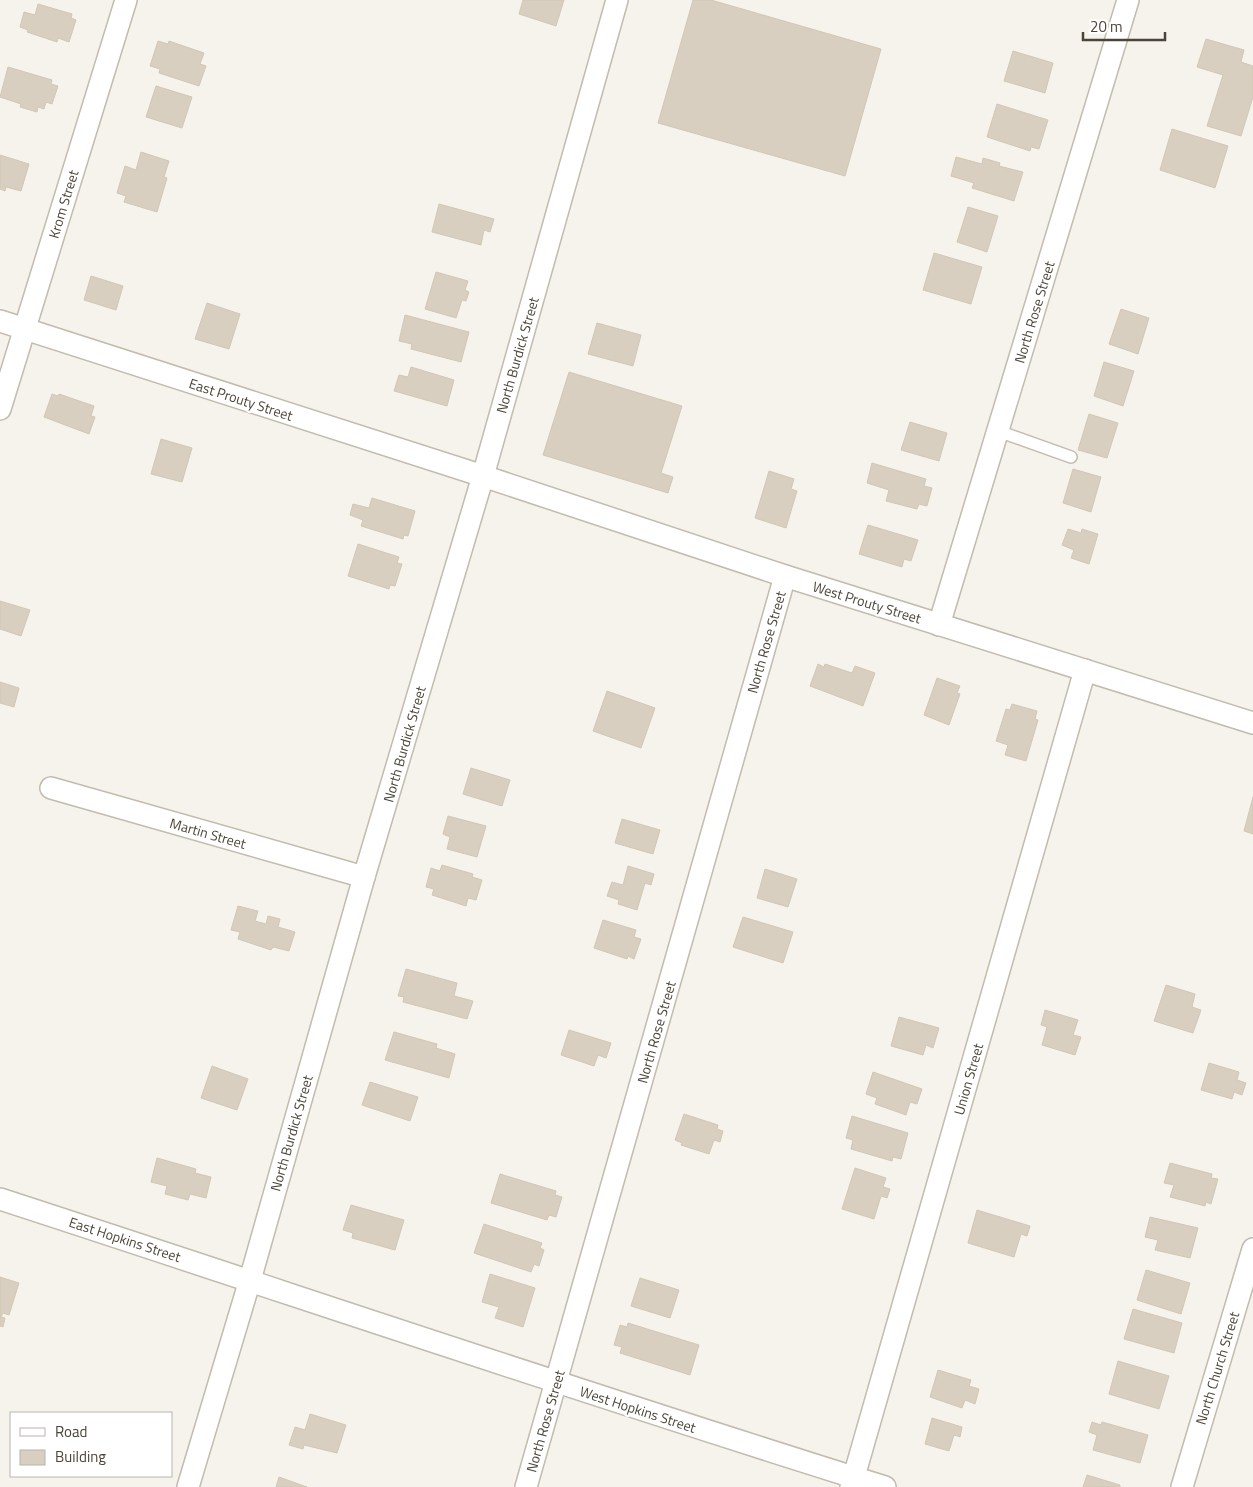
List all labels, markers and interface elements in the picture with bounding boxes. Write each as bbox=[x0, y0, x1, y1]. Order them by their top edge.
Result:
scale bar bbox=[1083, 10, 1166, 42]
text: 20 m bbox=[1090, 15, 1123, 38]
street label: Krom Street bbox=[43, 167, 83, 241]
street label: North Rose Street bbox=[1008, 258, 1060, 366]
street label: North Burdick Street bbox=[490, 294, 544, 416]
street label: East Prouty Street bbox=[186, 372, 296, 426]
street label: West Prouty Street bbox=[810, 576, 924, 628]
street label: North Rose Street bbox=[741, 588, 791, 696]
street label: North Burdick Street bbox=[377, 683, 431, 805]
street label: Martin Street bbox=[167, 812, 249, 854]
street label: North Rose Street bbox=[631, 978, 681, 1086]
street label: Union Street bbox=[948, 1041, 988, 1117]
street label: North Burdick Street bbox=[264, 1072, 318, 1194]
street label: East Hopkins Street bbox=[66, 1211, 184, 1267]
street label: North Church Street bbox=[1190, 1309, 1244, 1427]
street label: North Rose Street bbox=[520, 1367, 570, 1475]
street label: West Hopkins Street bbox=[577, 1380, 699, 1438]
legend bbox=[10, 1412, 172, 1477]
text: Road bbox=[55, 1420, 87, 1443]
text: Building bbox=[55, 1445, 106, 1468]

